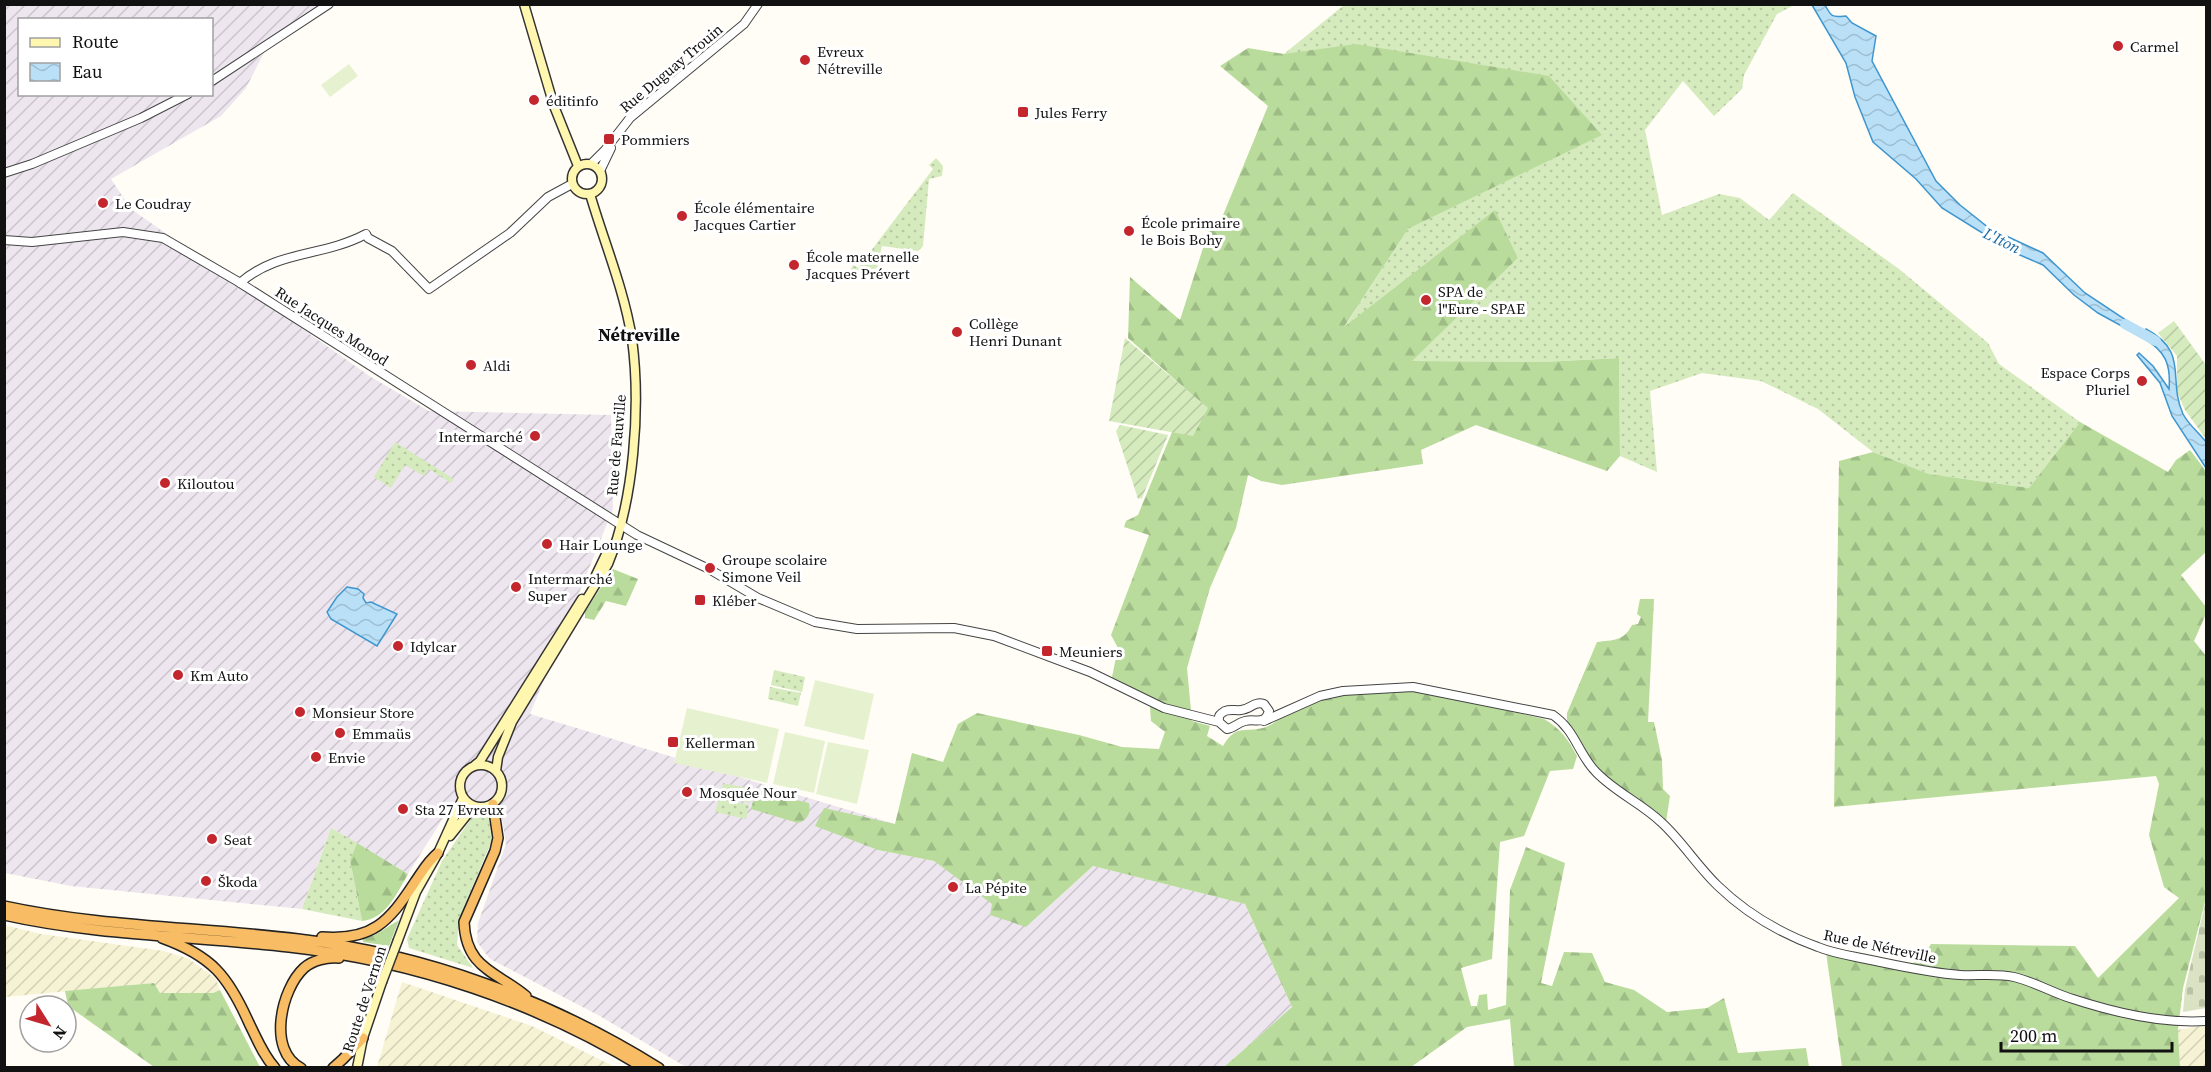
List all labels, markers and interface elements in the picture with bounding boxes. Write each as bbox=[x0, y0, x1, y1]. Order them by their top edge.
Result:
legend bbox=[18, 18, 213, 96]
street label: Rue Duguay Trouin bbox=[615, 19, 727, 117]
text: Route bbox=[72, 29, 119, 54]
place label: Carmel bbox=[2130, 36, 2179, 57]
marker: Carmel bbox=[2111, 39, 2125, 53]
place label: Evreux Nétreville bbox=[817, 41, 883, 79]
marker: Evreux Nétreville bbox=[798, 53, 812, 67]
text: Eau bbox=[72, 59, 103, 84]
place label: éditinfo bbox=[546, 90, 598, 111]
marker: éditinfo bbox=[527, 93, 541, 107]
place label: Jules Ferry bbox=[1034, 102, 1108, 123]
marker: Jules Ferry bbox=[1016, 105, 1030, 119]
place label: Pommiers bbox=[621, 129, 690, 150]
marker: Pommiers bbox=[602, 132, 616, 146]
place label: Le Coudray bbox=[115, 193, 191, 214]
marker: Le Coudray bbox=[96, 196, 110, 210]
place label: École élémentaire Jacques Cartier bbox=[693, 197, 815, 235]
marker: École élémentaire Jacques Cartier bbox=[675, 209, 689, 223]
place label: École primaire le Bois Bohy bbox=[1141, 212, 1240, 250]
water label: L'Iton bbox=[1979, 221, 2024, 258]
marker: École primaire le Bois Bohy bbox=[1122, 224, 1136, 238]
place label: École maternelle Jacques Prévert bbox=[805, 246, 920, 284]
marker: École maternelle Jacques Prévert bbox=[787, 258, 801, 272]
street label: Rue Jacques Monod bbox=[271, 281, 393, 371]
place label: SPA de l"Eure - SPAE bbox=[1438, 281, 1525, 319]
marker: SPA de l"Eure - SPAE bbox=[1419, 293, 1433, 307]
place label: Collège Henri Dunant bbox=[969, 313, 1062, 351]
district label: Nétreville bbox=[598, 322, 680, 347]
marker: Collège Henri Dunant bbox=[950, 325, 964, 339]
place label: Aldi bbox=[483, 355, 510, 376]
marker: Aldi bbox=[464, 358, 478, 372]
place label: Espace Corps Pluriel bbox=[2040, 362, 2131, 400]
marker: Espace Corps Pluriel bbox=[2135, 374, 2149, 388]
street label: Rue de Fauville bbox=[601, 393, 631, 497]
place label: Intermarché bbox=[438, 426, 523, 447]
marker: Intermarché bbox=[528, 429, 542, 443]
place label: Kiloutou bbox=[177, 473, 235, 494]
marker: Kiloutou bbox=[158, 476, 172, 490]
place label: Hair Lounge bbox=[559, 534, 643, 555]
marker: Hair Lounge bbox=[540, 537, 554, 551]
place label: Groupe scolaire Simone Veil bbox=[722, 549, 828, 587]
marker: Groupe scolaire Simone Veil bbox=[703, 561, 717, 575]
place label: Intermarché Super bbox=[528, 568, 613, 606]
marker: Intermarché Super bbox=[509, 580, 523, 594]
place label: Kléber bbox=[712, 590, 757, 611]
marker: Kléber bbox=[693, 593, 707, 607]
place label: Idylcar bbox=[410, 636, 457, 657]
marker: Idylcar bbox=[391, 639, 405, 653]
place label: Meuniers bbox=[1059, 641, 1123, 662]
marker: Meuniers bbox=[1040, 644, 1054, 658]
place label: Km Auto bbox=[190, 665, 249, 686]
marker: Km Auto bbox=[171, 668, 185, 682]
place label: Monsieur Store bbox=[312, 702, 415, 723]
marker: Monsieur Store bbox=[293, 705, 307, 719]
place label: Emmaüs bbox=[352, 723, 411, 744]
marker: Emmaüs bbox=[333, 726, 347, 740]
place label: Kellerman bbox=[685, 732, 755, 753]
marker: Kellerman bbox=[666, 735, 680, 749]
place label: Envie bbox=[328, 747, 366, 768]
marker: Envie bbox=[309, 750, 323, 764]
place label: Mosquée Nour bbox=[699, 782, 797, 803]
marker: Mosquée Nour bbox=[680, 785, 694, 799]
place label: Sta 27 Evreux bbox=[415, 799, 504, 820]
marker: Sta 27 Evreux bbox=[396, 802, 410, 816]
place label: Seat bbox=[224, 829, 252, 850]
marker: Seat bbox=[205, 832, 219, 846]
place label: Škoda bbox=[218, 871, 258, 892]
marker: Škoda bbox=[199, 874, 213, 888]
place label: La Pépite bbox=[965, 877, 1027, 898]
marker: La Pépite bbox=[946, 880, 960, 894]
street label: Rue de Nétreville bbox=[1822, 924, 1939, 968]
street label: Route de Vernon bbox=[337, 943, 391, 1055]
north arrow bbox=[18, 994, 78, 1054]
scale bar bbox=[2001, 1015, 2172, 1053]
text: N bbox=[47, 1022, 72, 1045]
text: 200 m bbox=[2010, 1023, 2057, 1048]

